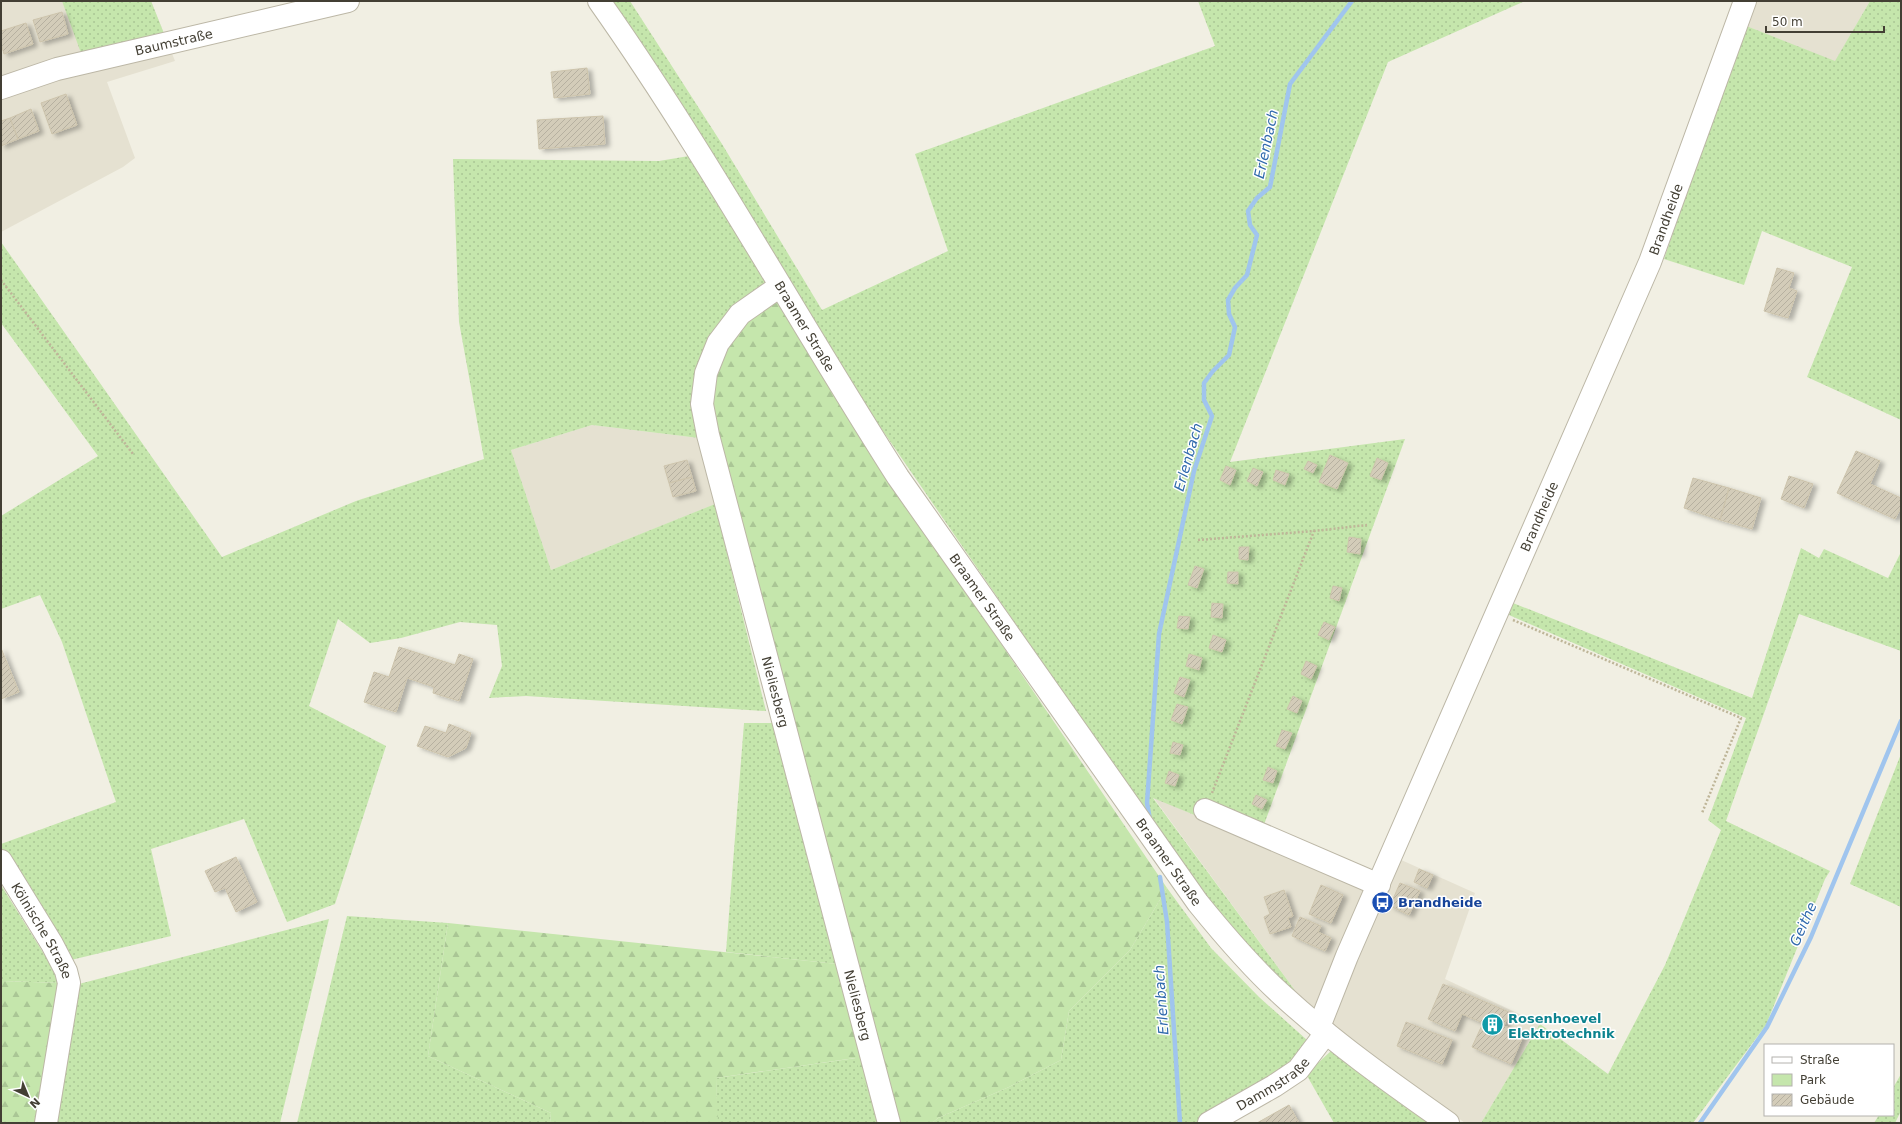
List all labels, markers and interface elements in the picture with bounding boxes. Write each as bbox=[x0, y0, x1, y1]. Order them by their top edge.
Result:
scale bar bbox=[1766, 8, 1884, 34]
text: 50 m bbox=[1772, 15, 1803, 29]
street label: Baumstraße bbox=[134, 26, 214, 59]
water label: Erlenbach bbox=[1251, 108, 1281, 180]
street label: Brandheide bbox=[1646, 182, 1686, 257]
street label: Braamer Straße bbox=[771, 278, 838, 375]
water label: Erlenbach bbox=[1171, 421, 1205, 493]
street label: Brandheide bbox=[1518, 479, 1561, 554]
street label: Braamer Straße bbox=[946, 551, 1018, 644]
street label: Nieliesberg bbox=[759, 655, 792, 729]
street label: Braamer Straße bbox=[1133, 816, 1205, 909]
street label: Kölnische Straße bbox=[8, 880, 75, 980]
bus stop icon: Brandheide bbox=[1370, 889, 1396, 915]
place label: Brandheide bbox=[1398, 895, 1482, 910]
water label: Geithe bbox=[1786, 900, 1820, 948]
water label: Erlenbach bbox=[1151, 965, 1171, 1035]
street label: Nieliesberg bbox=[841, 968, 874, 1043]
place label: Rosenhoevel Elektrotechnik bbox=[1508, 1011, 1615, 1041]
building icon: Rosenhoevel Elektrotechnik bbox=[1480, 1012, 1506, 1038]
legend bbox=[1764, 1044, 1894, 1116]
text: Straße bbox=[1800, 1053, 1840, 1067]
street label: Dammstraße bbox=[1234, 1055, 1313, 1114]
text: Park bbox=[1800, 1073, 1826, 1087]
north arrow bbox=[8, 1076, 48, 1116]
text: Gebäude bbox=[1800, 1093, 1854, 1107]
text: N bbox=[27, 1095, 42, 1111]

